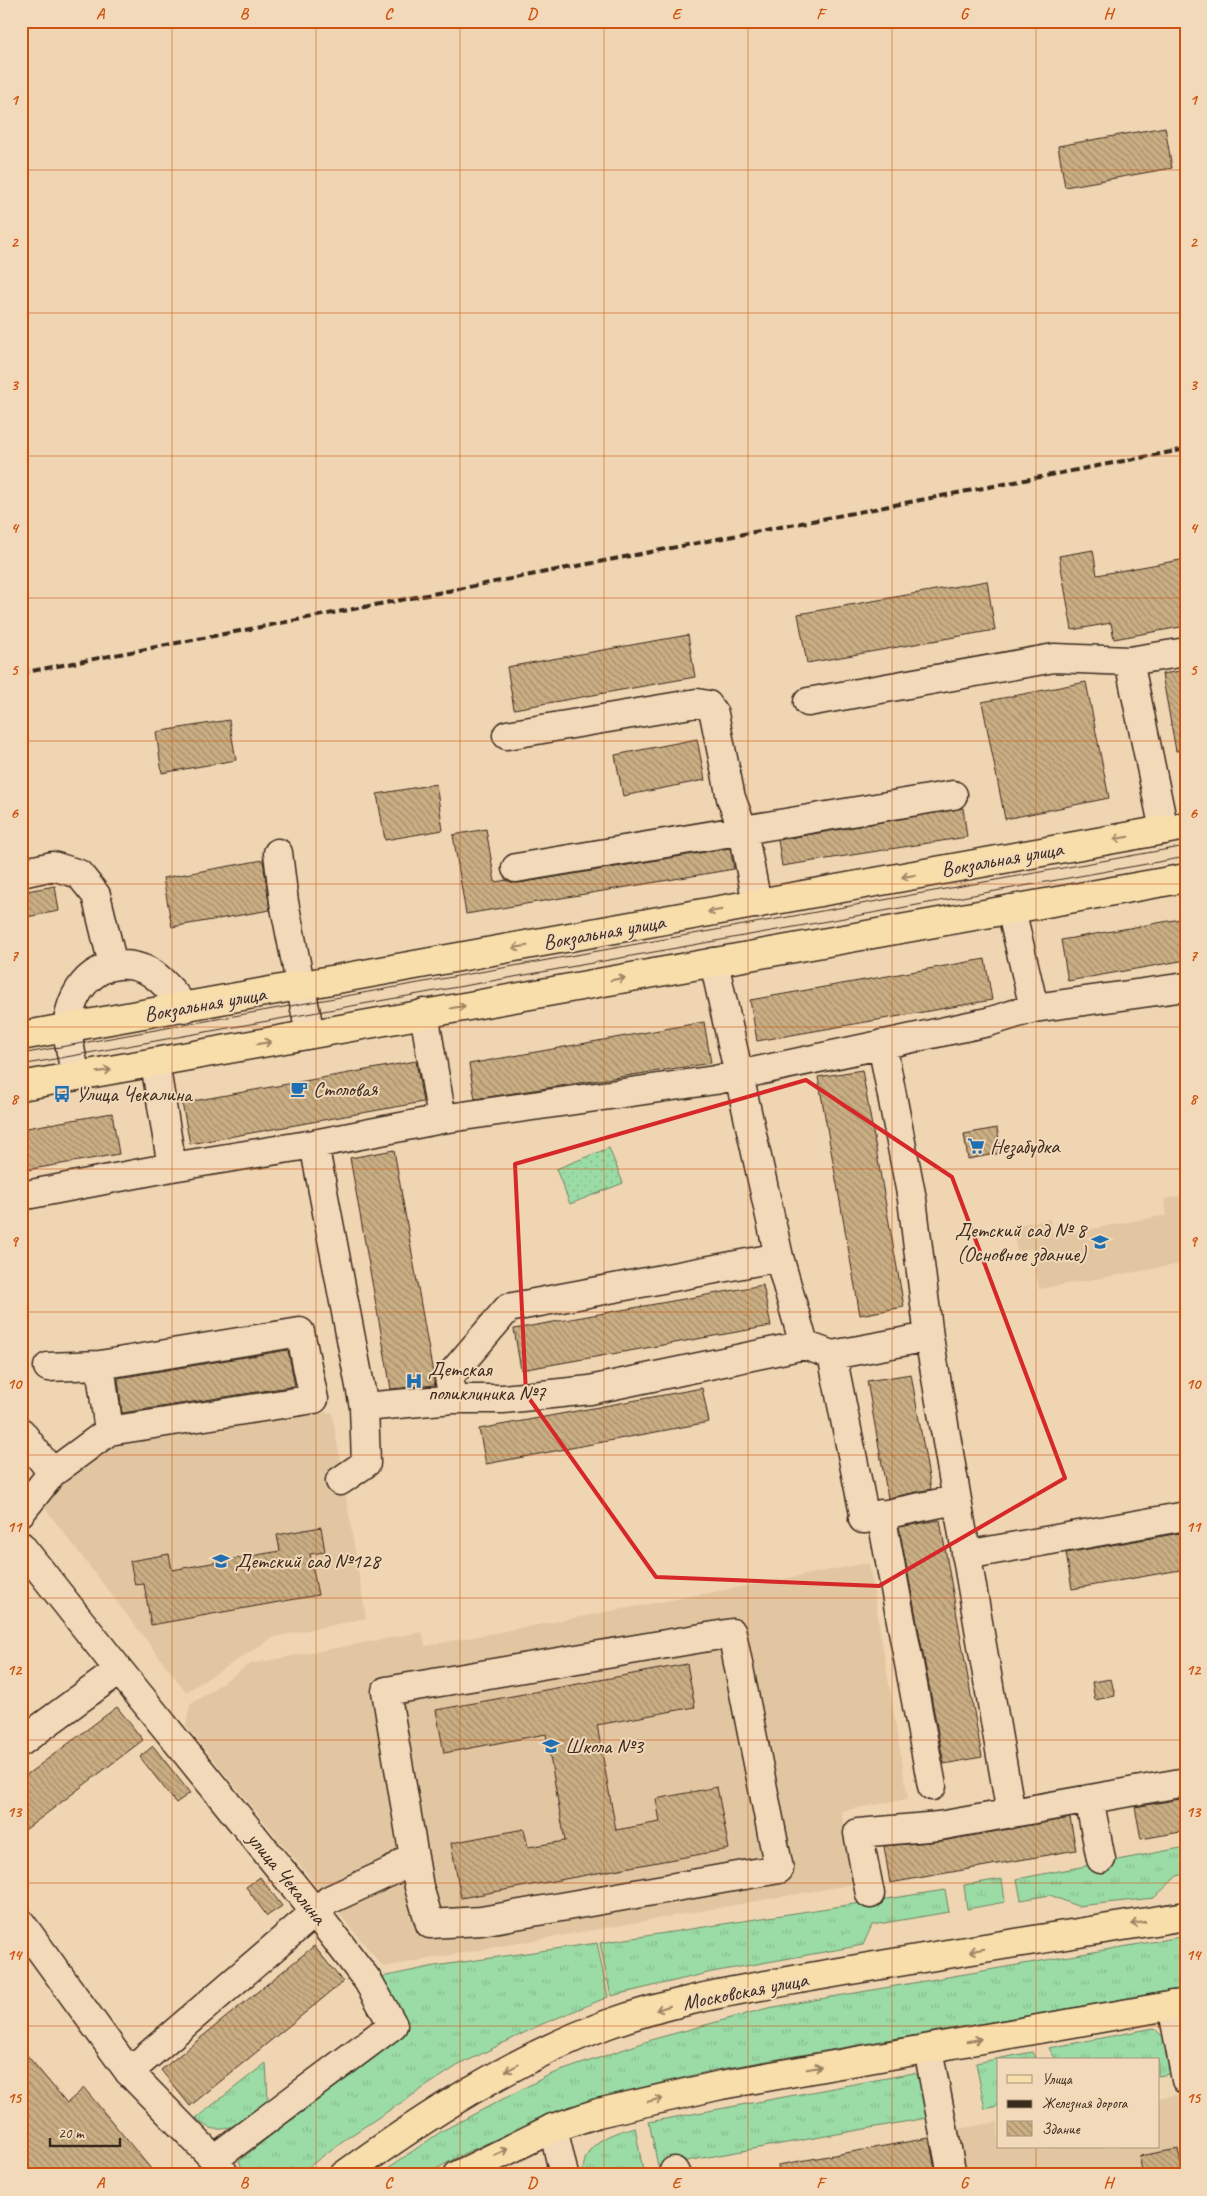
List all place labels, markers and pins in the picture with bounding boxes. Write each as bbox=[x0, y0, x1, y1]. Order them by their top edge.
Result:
place label: Столовая bbox=[313, 1076, 379, 1102]
cafe icon: Столовая bbox=[289, 1079, 309, 1099]
place label: Улица Чекалина bbox=[76, 1081, 194, 1107]
bus stop icon: Улица Чекалина bbox=[52, 1084, 72, 1104]
place label: Незабудка bbox=[990, 1133, 1061, 1160]
supermarket icon: Незабудка bbox=[966, 1136, 986, 1156]
place label: Детский сад № 8 (Основное здание) bbox=[955, 1217, 1089, 1267]
school or university icon: Детский сад № 8 (Основное здание) bbox=[1090, 1232, 1110, 1252]
place label: Детская поликлиника №7 bbox=[428, 1356, 547, 1406]
hospital icon: Детская поликлиника №7 bbox=[404, 1371, 424, 1391]
place label: Детский сад №128 bbox=[235, 1548, 382, 1574]
school or university icon: Детский сад №128 bbox=[211, 1551, 231, 1571]
place label: Школа №3 bbox=[565, 1733, 645, 1759]
school or university icon: Школа №3 bbox=[541, 1736, 561, 1756]

